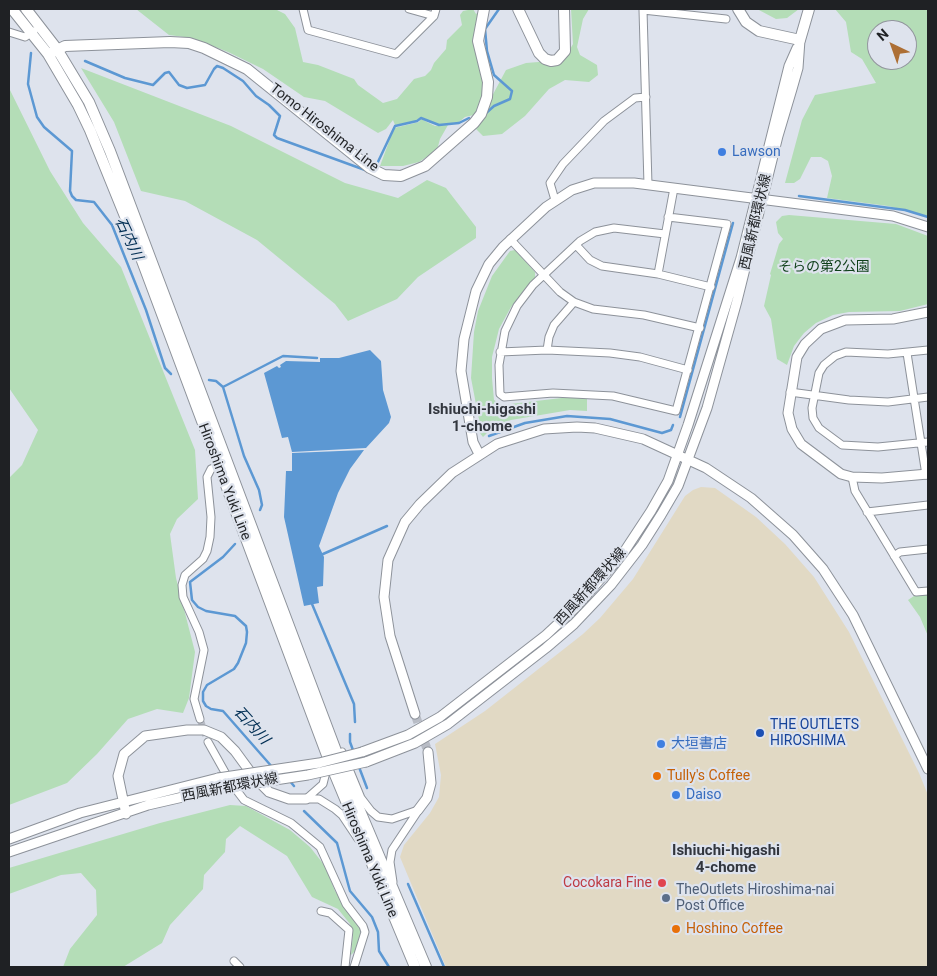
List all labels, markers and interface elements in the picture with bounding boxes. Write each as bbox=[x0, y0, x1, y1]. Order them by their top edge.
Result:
north arrow bbox=[867, 20, 917, 70]
text: N bbox=[874, 25, 892, 44]
street label: Tomo Hiroshima Line bbox=[266, 80, 382, 176]
place label: Lawson bbox=[732, 144, 781, 160]
marker: Lawson bbox=[716, 146, 728, 158]
street label: 西風新都環状線 bbox=[737, 172, 775, 272]
water label: 石内川 bbox=[110, 215, 146, 263]
park label: そらの第2公園 bbox=[778, 259, 870, 275]
district label: Ishiuchi-higashi 1-chome bbox=[428, 401, 536, 436]
street label: Hiroshima Yuki Line bbox=[194, 421, 254, 543]
street label: 西風新都環状線 bbox=[552, 545, 630, 629]
water label: 石内川 bbox=[229, 703, 273, 749]
place label: THE OUTLETS HIROSHIMA bbox=[770, 717, 859, 750]
marker: THE OUTLETS HIROSHIMA bbox=[754, 727, 766, 739]
place label: 大垣書店 bbox=[671, 736, 727, 752]
marker: 大垣書店 bbox=[655, 738, 667, 750]
place label: Tully's Coffee bbox=[667, 768, 750, 784]
street label: 西風新都環状線 bbox=[180, 770, 280, 806]
marker: Tully's Coffee bbox=[651, 770, 663, 782]
place label: Daiso bbox=[686, 787, 721, 803]
marker: Daiso bbox=[670, 789, 682, 801]
street label: Hiroshima Yuki Line bbox=[337, 800, 401, 920]
district label: Ishiuchi-higashi 4-chome bbox=[672, 842, 780, 877]
place label: Cocokara Fine bbox=[563, 875, 652, 891]
marker: Cocokara Fine bbox=[656, 877, 668, 889]
place label: TheOutlets Hiroshima-nai Post Office bbox=[676, 882, 834, 914]
marker: TheOutlets Hiroshima-nai Post Office bbox=[660, 892, 672, 904]
place label: Hoshino Coffee bbox=[686, 921, 783, 937]
marker: Hoshino Coffee bbox=[670, 923, 682, 935]

